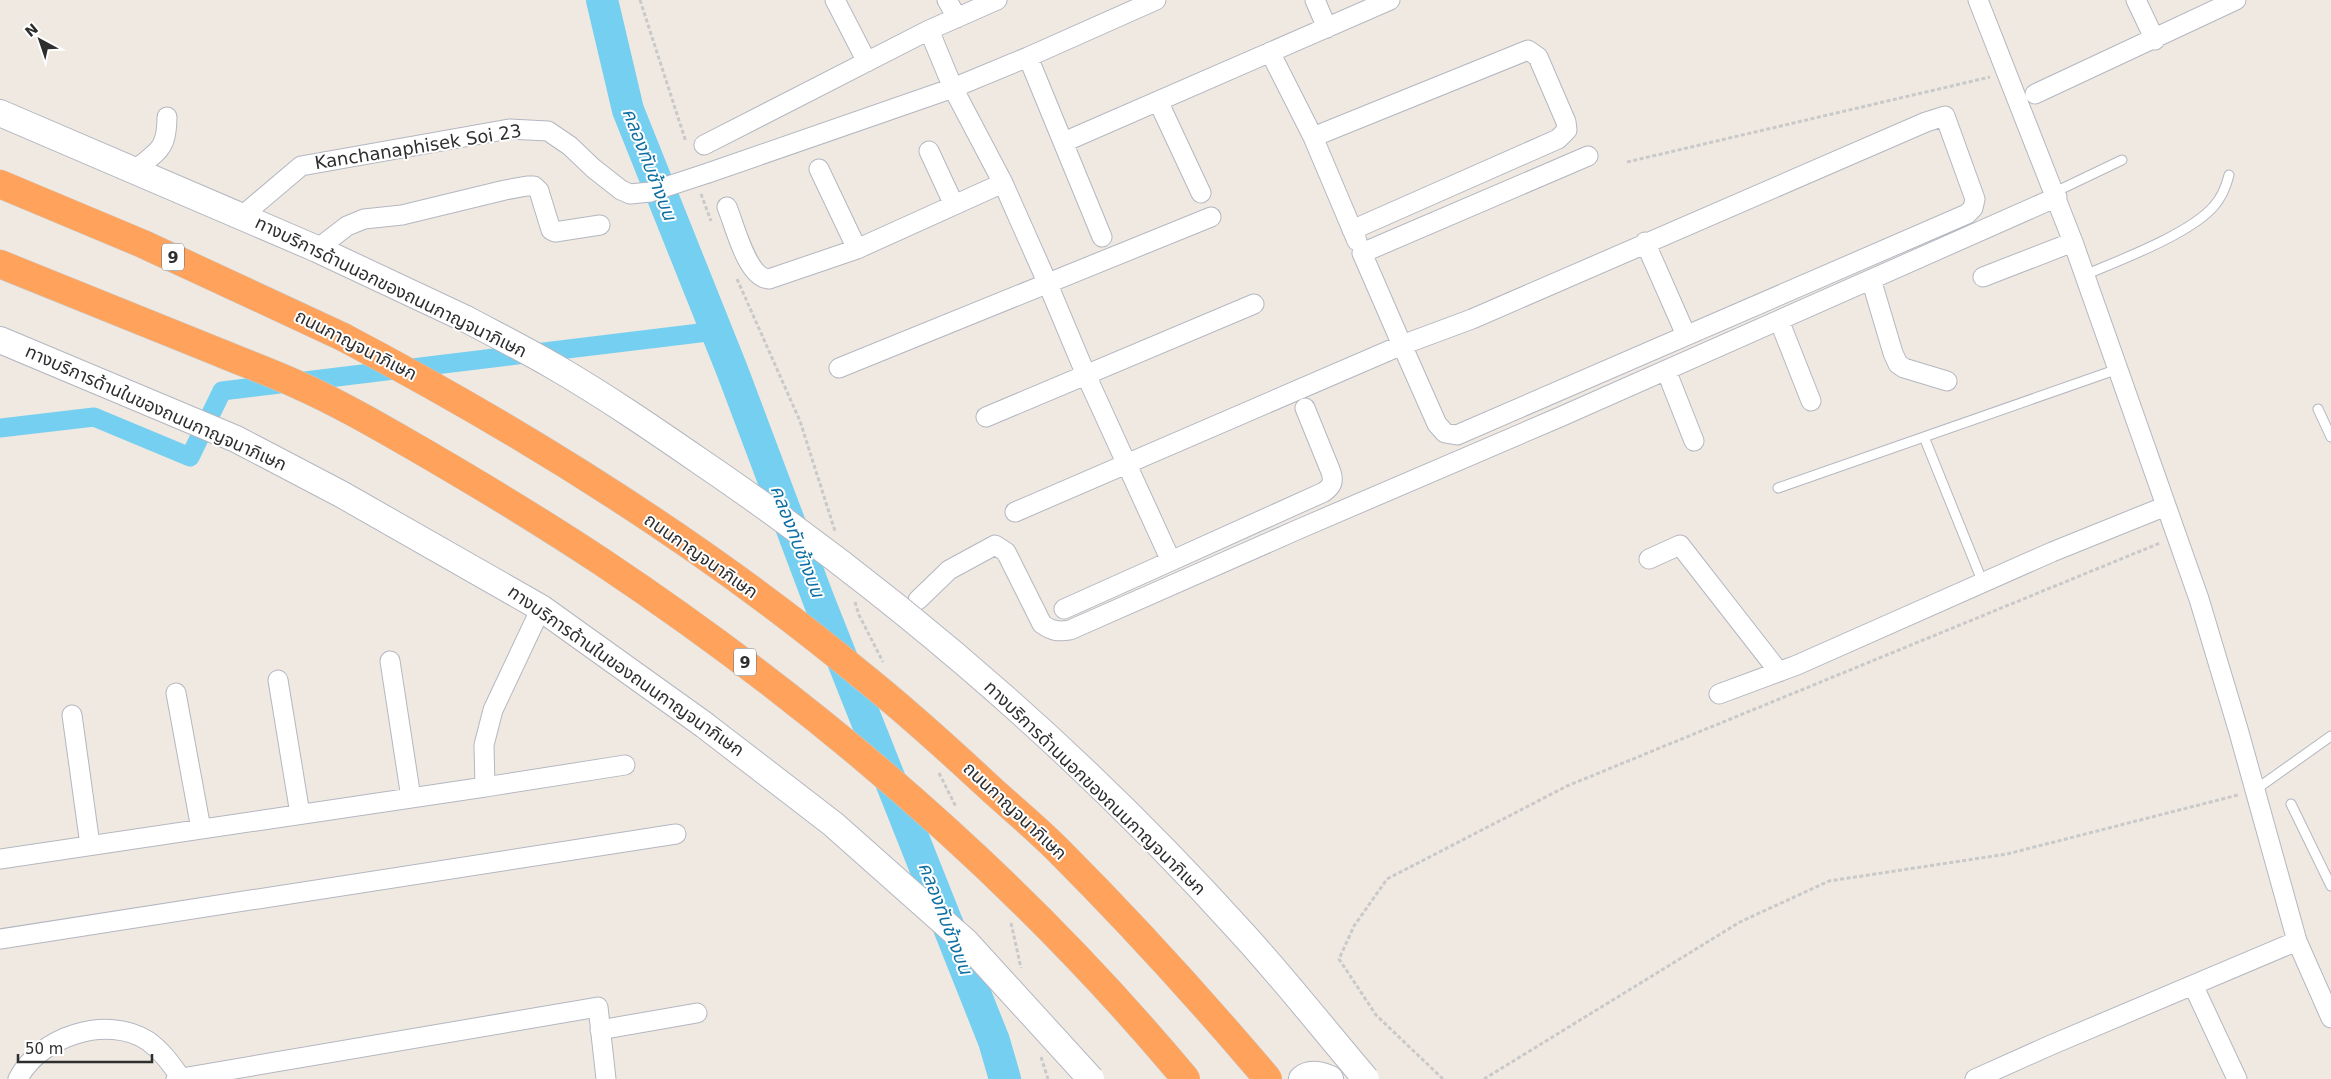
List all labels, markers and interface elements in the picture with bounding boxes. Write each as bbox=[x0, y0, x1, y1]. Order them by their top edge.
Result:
north arrow bbox=[15, 15, 65, 65]
text: N bbox=[22, 20, 41, 40]
water label: คลองทับช้างบน bbox=[619, 105, 682, 224]
street label: Kanchanaphisek Soi 23 bbox=[313, 120, 523, 173]
street label: ทางบริการด้านนอกของถนนกาญจนาภิเษก bbox=[252, 212, 530, 362]
road number: 9 bbox=[162, 243, 184, 270]
street label: ถนนกาญจนาภิเษก bbox=[292, 305, 420, 385]
street label: ทางบริการด้านในของถนนกาญจนาภิเษก bbox=[22, 340, 290, 475]
water label: คลองทับช้างบน bbox=[767, 482, 830, 601]
street label: ถนนกาญจนาภิเษก bbox=[641, 509, 762, 603]
street label: ทางบริการด้านในของถนนกาญจนาภิเษก bbox=[504, 581, 748, 760]
road number: 9 bbox=[734, 649, 756, 676]
street label: ทางบริการด้านนอกของถนนกาญจนาภิเษก bbox=[980, 676, 1210, 900]
street label: ถนนกาญจนาภิเษก bbox=[959, 758, 1071, 864]
water label: คลองทับช้างบน bbox=[915, 859, 978, 978]
scale bar bbox=[18, 1032, 151, 1064]
text: 50 m bbox=[25, 1040, 63, 1058]

